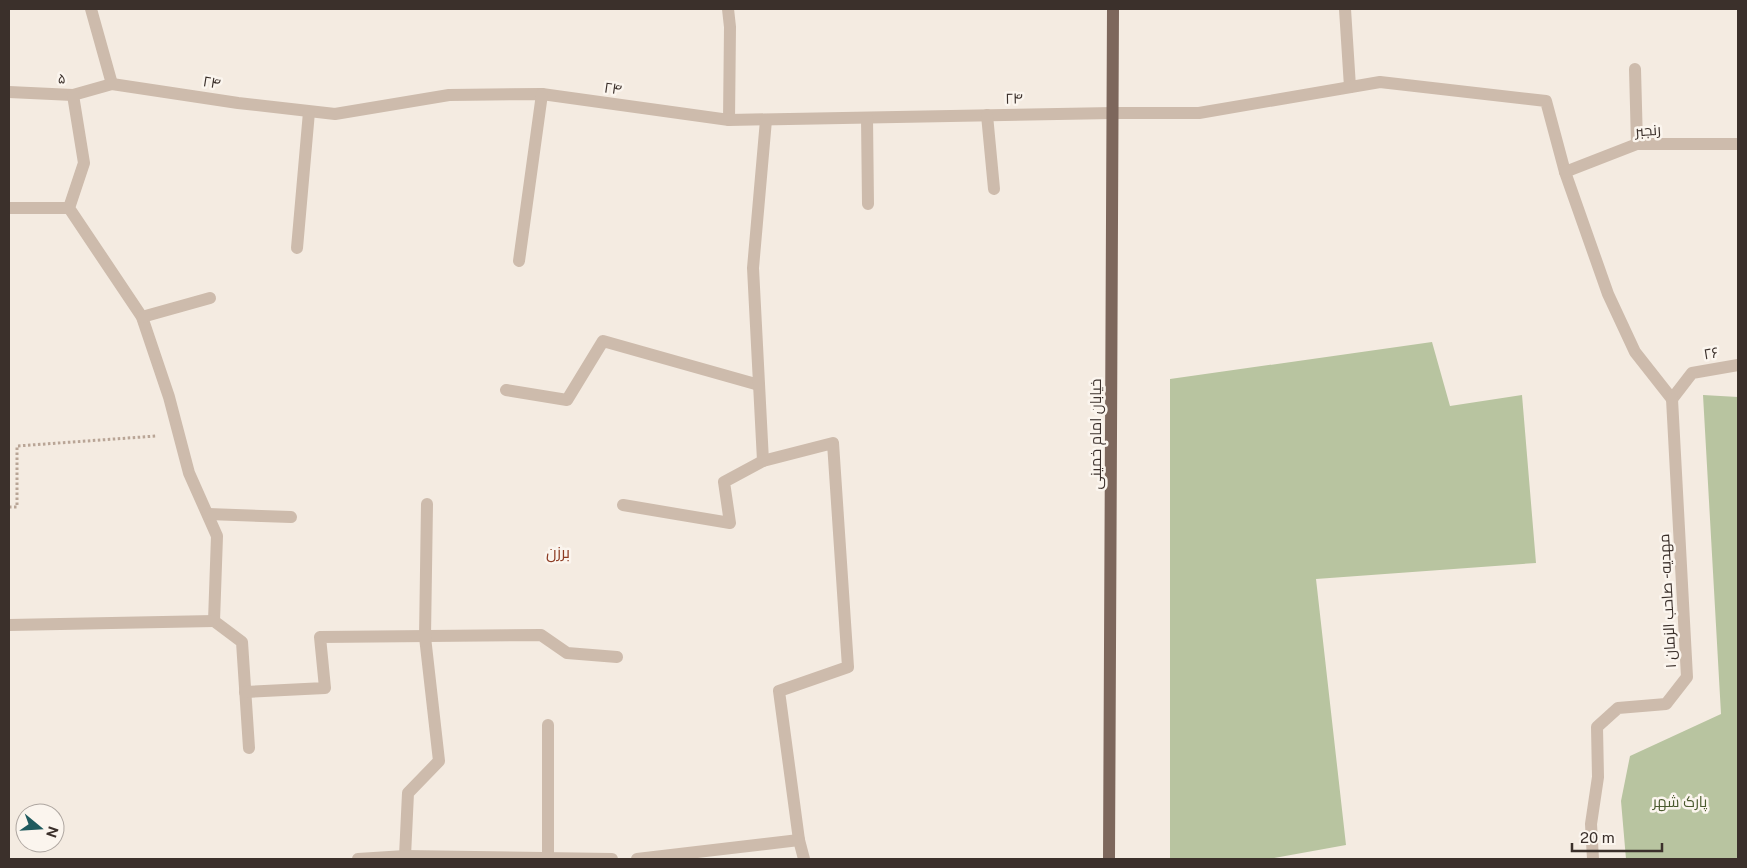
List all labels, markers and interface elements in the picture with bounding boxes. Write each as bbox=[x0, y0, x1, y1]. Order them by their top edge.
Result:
street label: ۵ bbox=[57, 69, 67, 87]
street label: ۲۴ bbox=[202, 72, 222, 92]
street label: ۲۴ bbox=[603, 78, 623, 98]
street label: ۲۴ bbox=[1005, 89, 1023, 107]
street label: رنجبر bbox=[1633, 121, 1662, 140]
street label: ۲۶ bbox=[1702, 343, 1720, 363]
street label: خیابان امام خمینی bbox=[1087, 379, 1106, 489]
street label: مهدیه - صاحب الزمان ۱ bbox=[1655, 533, 1681, 669]
district label: برزن bbox=[546, 543, 570, 563]
park label: پارک شهر bbox=[1652, 793, 1707, 812]
north arrow bbox=[15, 803, 65, 853]
scale bar bbox=[1572, 820, 1662, 852]
text: N bbox=[43, 824, 62, 840]
text: 20 m bbox=[1580, 829, 1615, 846]

